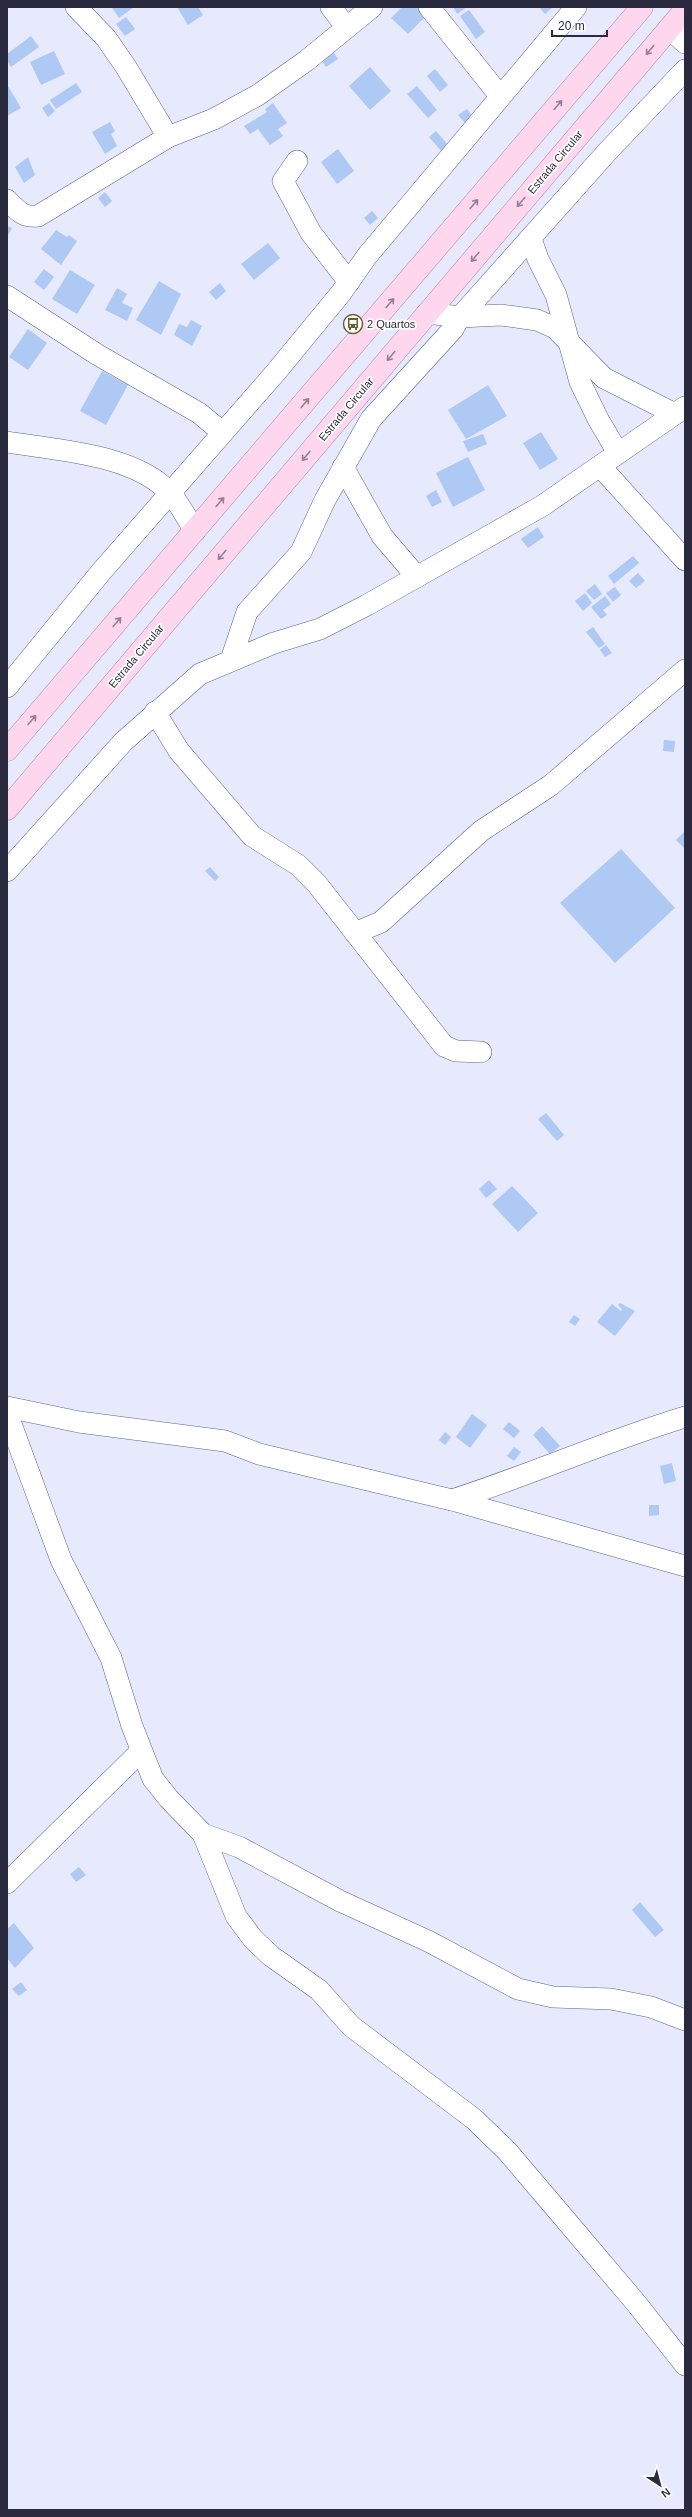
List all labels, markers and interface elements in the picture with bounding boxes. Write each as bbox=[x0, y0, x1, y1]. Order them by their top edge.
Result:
scale bar bbox=[552, 12, 607, 38]
text: 20 m bbox=[558, 19, 585, 33]
one-way arrow bbox=[646, 44, 655, 55]
one-way arrow bbox=[554, 100, 563, 111]
street label: Estrada Circular bbox=[525, 128, 585, 196]
one-way arrow bbox=[516, 197, 525, 208]
one-way arrow bbox=[469, 200, 478, 210]
one-way arrow bbox=[470, 252, 479, 262]
one-way arrow bbox=[385, 298, 394, 309]
bus stop icon: 2 Quartos bbox=[342, 313, 364, 335]
place label: 2 Quartos bbox=[367, 318, 416, 330]
one-way arrow bbox=[386, 351, 395, 362]
street label: Estrada Circular bbox=[316, 375, 376, 443]
one-way arrow bbox=[300, 398, 309, 408]
one-way arrow bbox=[302, 450, 311, 461]
one-way arrow bbox=[216, 497, 225, 507]
one-way arrow bbox=[218, 549, 227, 560]
one-way arrow bbox=[113, 616, 122, 627]
street label: Estrada Circular bbox=[106, 622, 166, 690]
one-way arrow bbox=[28, 715, 37, 726]
north arrow bbox=[640, 2465, 680, 2505]
text: N bbox=[659, 2486, 673, 2500]

